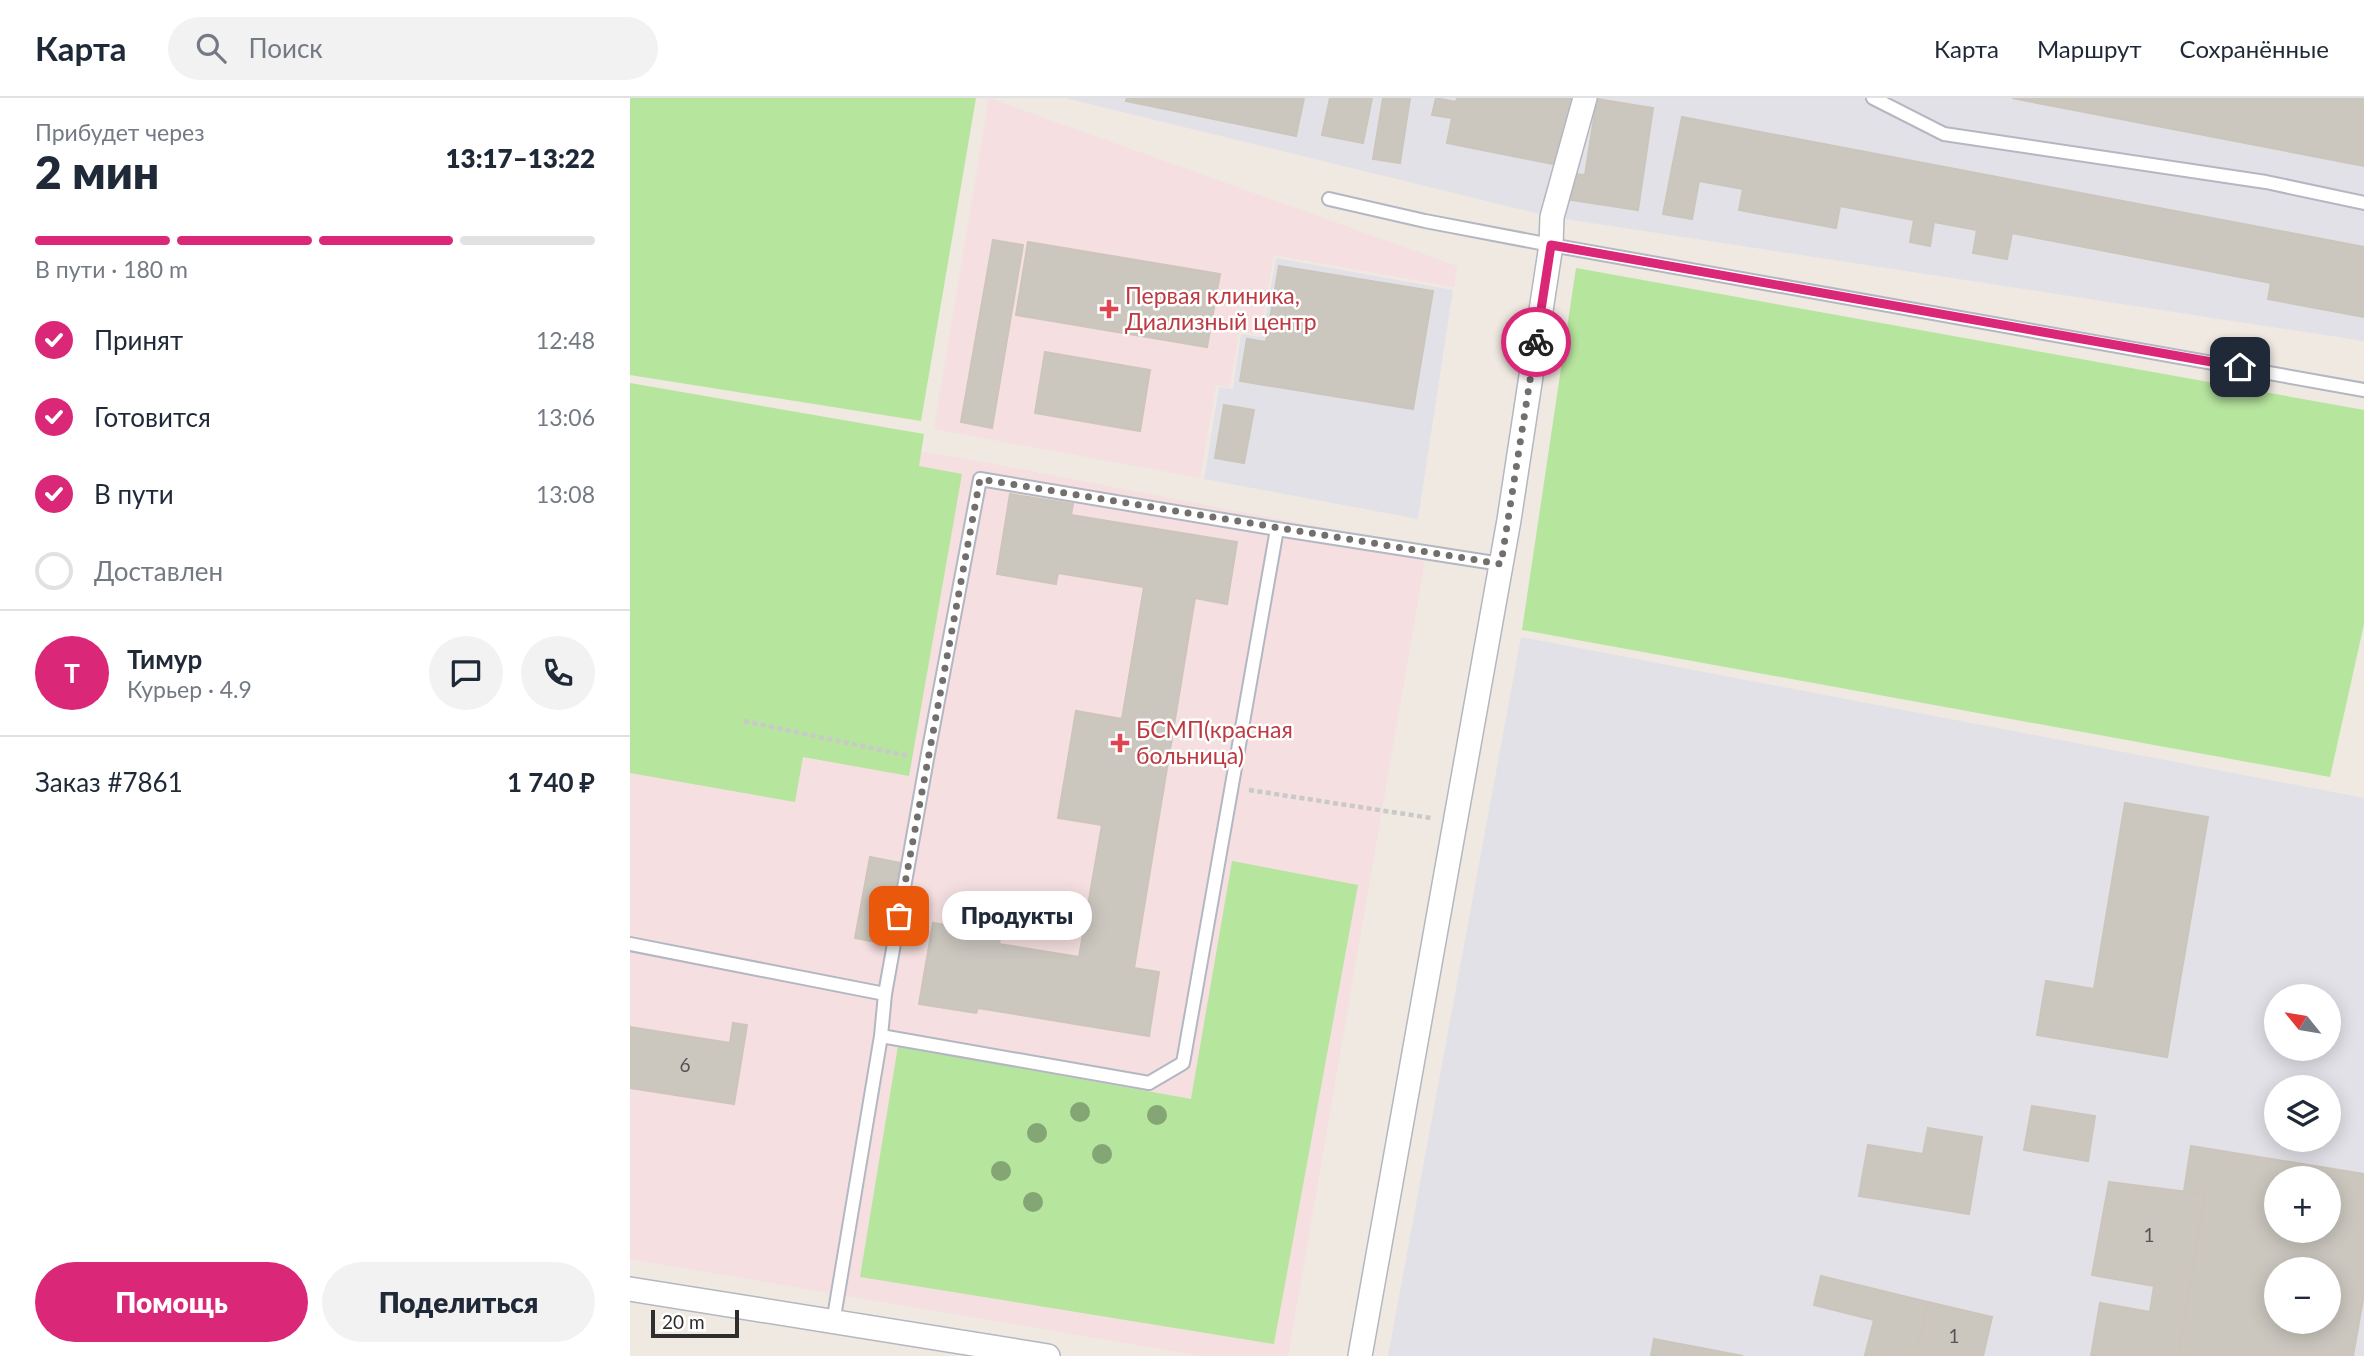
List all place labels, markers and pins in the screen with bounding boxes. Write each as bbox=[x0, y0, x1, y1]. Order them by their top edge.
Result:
place label: Первая клиника, Диализный центр bbox=[1125, 281, 1317, 335]
marker: Первая клиника, Диализный центр bbox=[1099, 299, 1119, 319]
pin bbox=[2210, 337, 2270, 397]
place label: БСМП(красная больница) bbox=[1136, 715, 1293, 769]
marker: БСМП(красная больница) bbox=[1110, 733, 1130, 753]
pin bbox=[869, 886, 929, 946]
callout: Продукты bbox=[941, 892, 1092, 940]

